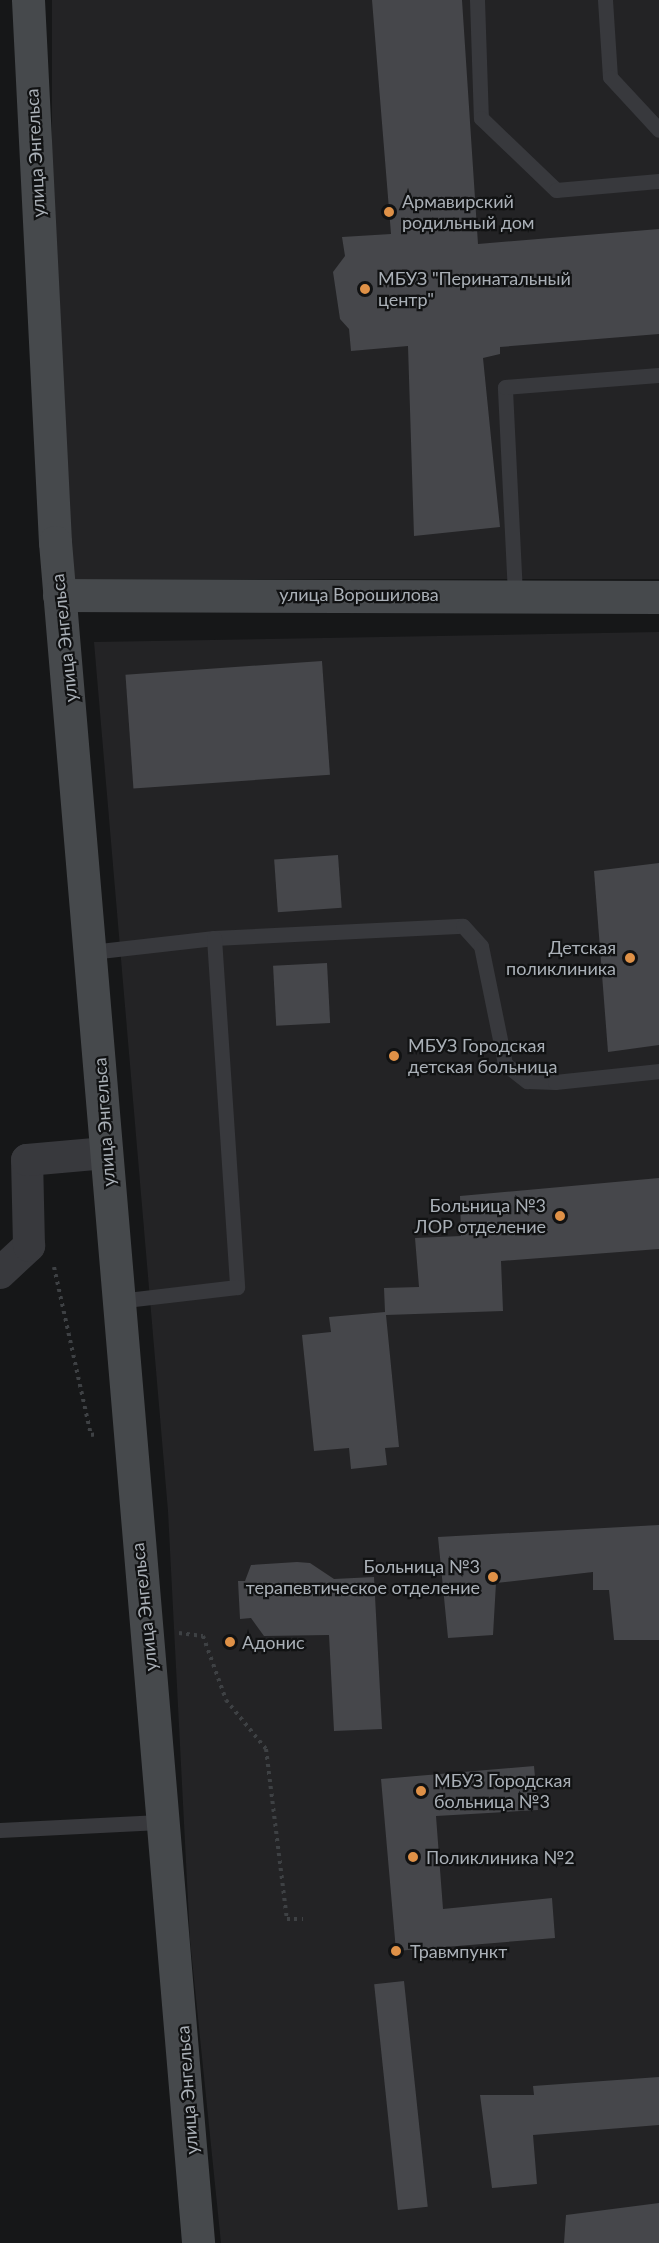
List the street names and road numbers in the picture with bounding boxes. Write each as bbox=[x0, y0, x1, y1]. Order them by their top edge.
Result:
street label: улица Энгельса bbox=[21, 88, 49, 218]
street label: улица Энгельса bbox=[47, 573, 81, 703]
street label: улица Ворошилова bbox=[279, 583, 439, 605]
street label: улица Энгельса bbox=[89, 1057, 119, 1187]
street label: улица Энгельса bbox=[127, 1542, 161, 1672]
street label: улица Энгельса bbox=[172, 2025, 202, 2155]

